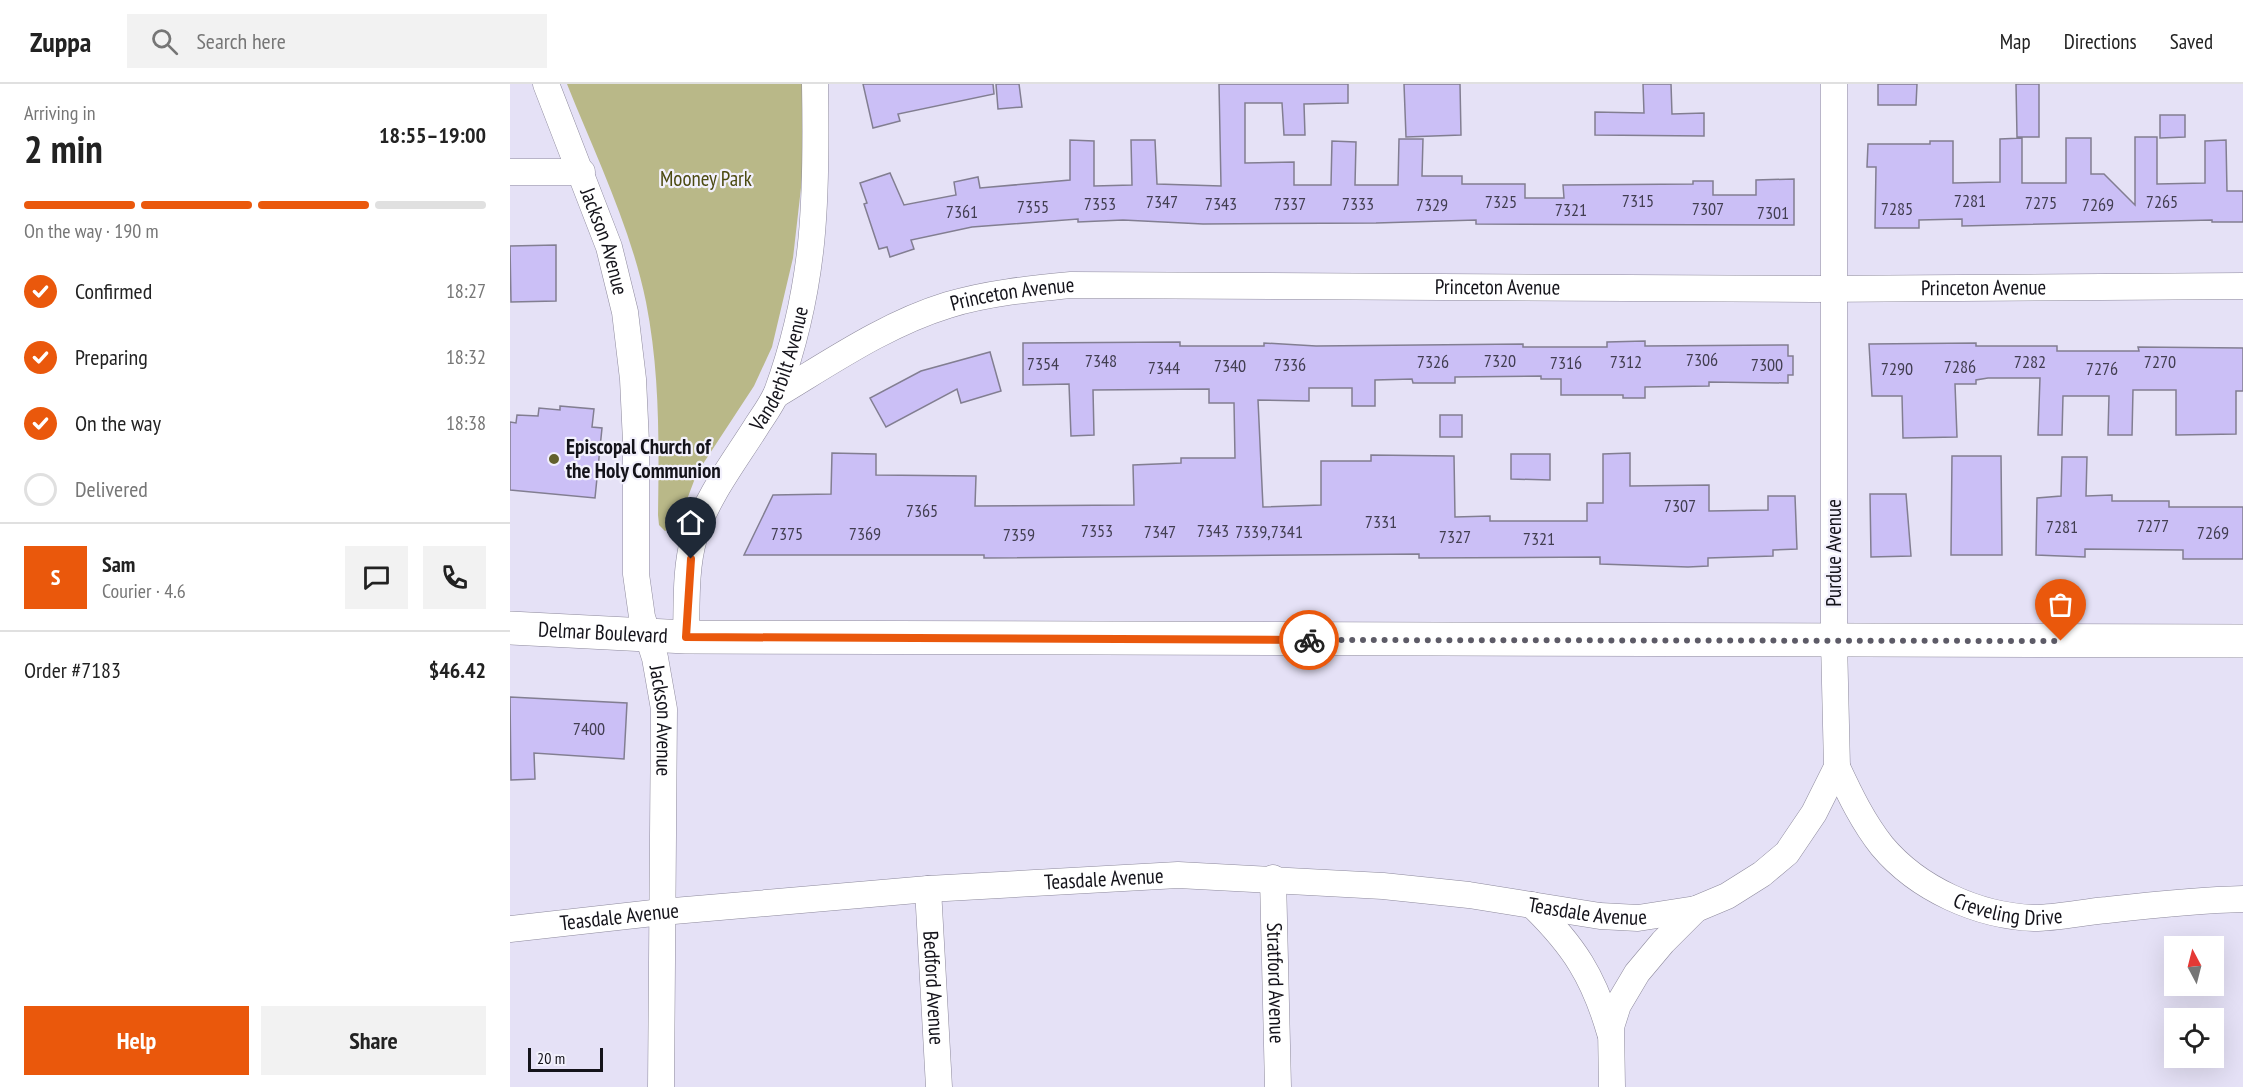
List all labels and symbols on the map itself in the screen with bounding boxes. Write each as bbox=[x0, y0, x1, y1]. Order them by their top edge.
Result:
park label: Mooney Park bbox=[660, 165, 752, 192]
street label: Jackson Avenue bbox=[574, 183, 634, 298]
house number: 7315 bbox=[1622, 189, 1654, 212]
house number: 7281 bbox=[1954, 189, 1986, 212]
house number: 7347 bbox=[1146, 190, 1178, 213]
house number: 7325 bbox=[1485, 190, 1517, 213]
house number: 7265 bbox=[2146, 190, 2178, 213]
house number: 7275 bbox=[2025, 191, 2057, 214]
house number: 7353 bbox=[1084, 192, 1116, 215]
house number: 7343 bbox=[1205, 192, 1237, 215]
house number: 7337 bbox=[1274, 192, 1306, 215]
house number: 7333 bbox=[1342, 192, 1374, 215]
house number: 7329 bbox=[1416, 193, 1448, 216]
house number: 7269 bbox=[2082, 193, 2114, 216]
house number: 7355 bbox=[1017, 195, 1049, 218]
house number: 7307 bbox=[1692, 197, 1724, 220]
house number: 7285 bbox=[1881, 197, 1913, 220]
house number: 7321 bbox=[1555, 198, 1587, 221]
house number: 7361 bbox=[946, 200, 978, 223]
house number: 7301 bbox=[1757, 201, 1789, 224]
street label: Princeton Avenue bbox=[947, 271, 1075, 317]
street label: Princeton Avenue bbox=[1435, 273, 1560, 301]
street label: Princeton Avenue bbox=[1921, 273, 2046, 301]
street label: Vanderbilt Avenue bbox=[743, 304, 814, 437]
house number: 7306 bbox=[1686, 348, 1718, 371]
house number: 7348 bbox=[1085, 349, 1117, 372]
house number: 7320 bbox=[1484, 349, 1516, 372]
house number: 7326 bbox=[1417, 350, 1449, 373]
house number: 7312 bbox=[1610, 350, 1642, 373]
house number: 7282 bbox=[2014, 350, 2046, 373]
house number: 7270 bbox=[2144, 350, 2176, 373]
house number: 7316 bbox=[1550, 351, 1582, 374]
house number: 7354 bbox=[1027, 352, 1059, 375]
house number: 7336 bbox=[1274, 353, 1306, 376]
house number: 7300 bbox=[1751, 353, 1783, 376]
house number: 7340 bbox=[1214, 354, 1246, 377]
house number: 7286 bbox=[1944, 355, 1976, 378]
house number: 7344 bbox=[1148, 356, 1180, 379]
house number: 7290 bbox=[1881, 357, 1913, 380]
house number: 7276 bbox=[2086, 357, 2118, 380]
place label: Episcopal Church of the Holy Communion bbox=[566, 433, 721, 484]
marker: Episcopal Church of the Holy Communion bbox=[547, 452, 561, 466]
house number: 7307 bbox=[1664, 494, 1696, 517]
pin bbox=[665, 497, 716, 559]
house number: 7365 bbox=[906, 499, 938, 522]
street label: Purdue Avenue bbox=[1820, 499, 1847, 607]
house number: 7331 bbox=[1365, 510, 1397, 533]
house number: 7277 bbox=[2137, 514, 2169, 537]
house number: 7281 bbox=[2046, 515, 2078, 538]
house number: 7353 bbox=[1081, 519, 1113, 542]
house number: 7343 bbox=[1197, 519, 1229, 542]
house number: 7347 bbox=[1144, 520, 1176, 543]
house number: 7339,7341 bbox=[1235, 520, 1303, 543]
house number: 7269 bbox=[2197, 521, 2229, 544]
house number: 7375 bbox=[771, 522, 803, 545]
house number: 7369 bbox=[849, 522, 881, 545]
house number: 7359 bbox=[1003, 523, 1035, 546]
house number: 7327 bbox=[1439, 525, 1471, 548]
house number: 7321 bbox=[1523, 527, 1555, 550]
pin bbox=[2035, 579, 2086, 641]
courier bbox=[1279, 610, 1339, 670]
street label: Delmar Boulevard bbox=[537, 615, 668, 649]
street label: Jackson Avenue bbox=[643, 662, 678, 776]
house number: 7400 bbox=[573, 717, 605, 740]
street label: Teasdale Avenue bbox=[1043, 862, 1164, 895]
street label: Creveling Drive bbox=[1949, 886, 2064, 931]
street label: Teasdale Avenue bbox=[1526, 891, 1649, 931]
street label: Teasdale Avenue bbox=[558, 897, 680, 936]
street label: Stratford Avenue bbox=[1261, 922, 1291, 1044]
street label: Bedford Avenue bbox=[917, 930, 951, 1045]
north arrow bbox=[2164, 936, 2224, 996]
scale bar bbox=[528, 1045, 603, 1072]

